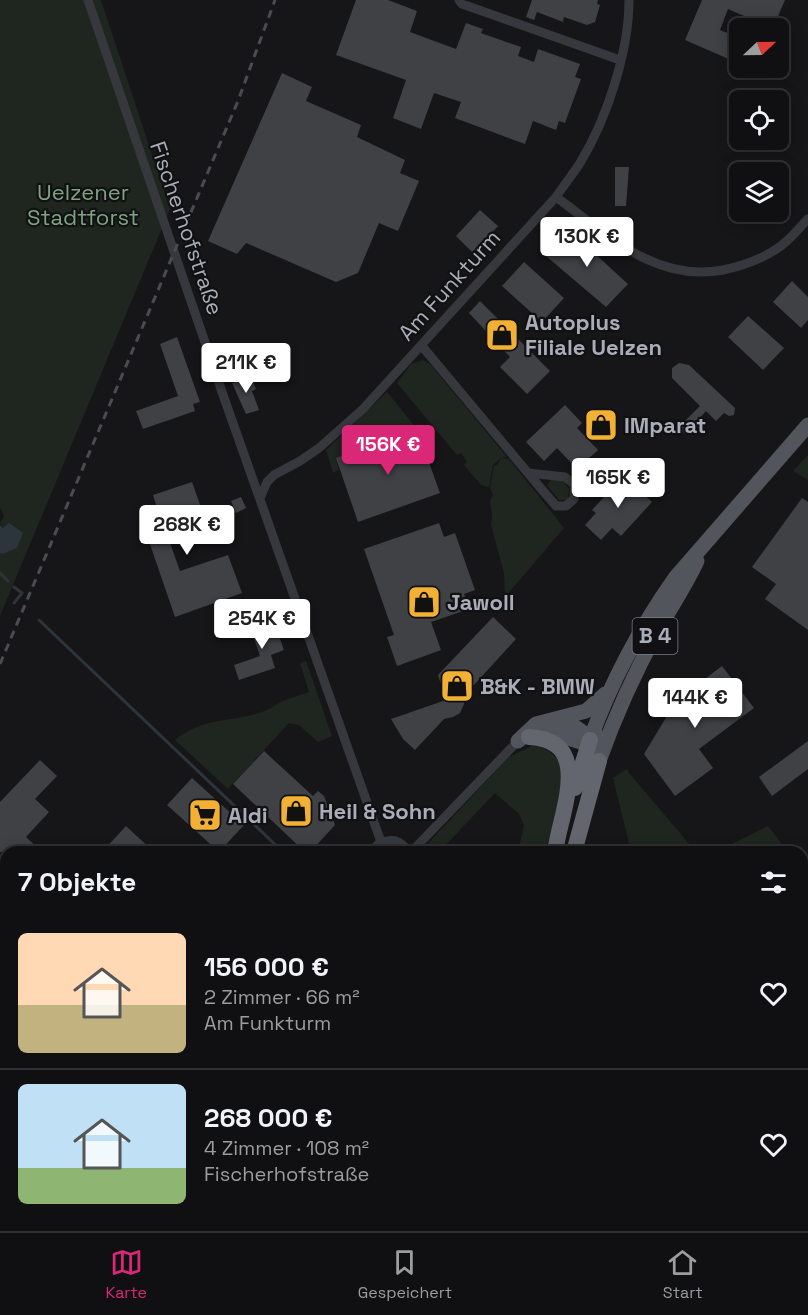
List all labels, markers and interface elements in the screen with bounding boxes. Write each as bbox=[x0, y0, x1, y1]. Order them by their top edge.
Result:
north arrow bbox=[729, 18, 789, 78]
map controls bbox=[729, 18, 789, 222]
button: locate bbox=[729, 90, 789, 150]
street label: Fischerhofstraße bbox=[144, 137, 230, 319]
button: layers bbox=[729, 162, 789, 222]
park label: Uelzener Stadtforst bbox=[27, 178, 139, 231]
pin: 130K € bbox=[538, 217, 636, 268]
text: 130K € bbox=[554, 223, 620, 249]
street label: Am Funkturm bbox=[392, 224, 506, 346]
place label: Autoplus Filiale Uelzen bbox=[525, 308, 662, 361]
shop icon: Autoplus Filiale Uelzen bbox=[484, 317, 520, 353]
pin: 211K € bbox=[197, 343, 295, 394]
text: 211K € bbox=[215, 349, 277, 375]
shop icon: IMparat bbox=[583, 407, 619, 443]
place label: IMparat bbox=[624, 411, 706, 439]
pin: 156K € bbox=[339, 425, 437, 476]
text: 156K € bbox=[356, 431, 420, 457]
pin: 165K € bbox=[569, 458, 667, 509]
text: 165K € bbox=[586, 464, 650, 490]
pin: 268K € bbox=[138, 505, 236, 556]
text: 268K € bbox=[153, 511, 221, 537]
shop icon: Jawoll bbox=[406, 584, 442, 620]
place label: Jawoll bbox=[447, 588, 515, 616]
pin: 254K € bbox=[213, 599, 311, 650]
text: 254K € bbox=[228, 605, 296, 631]
road number: B 4 bbox=[632, 618, 678, 654]
shop icon: B&K - BMW bbox=[439, 668, 475, 704]
place label: B&K - BMW bbox=[480, 672, 595, 700]
pin: 144K € bbox=[646, 678, 744, 729]
text: 144K € bbox=[662, 684, 728, 710]
shop icon: Heil & Sohn bbox=[278, 793, 314, 829]
supermarket icon: Aldi bbox=[187, 797, 223, 833]
place label: Heil & Sohn bbox=[319, 797, 436, 825]
place label: Aldi bbox=[228, 801, 268, 829]
text: 7 Objekte bbox=[18, 865, 136, 899]
icon: filters bbox=[757, 866, 790, 899]
text: 156 000 € bbox=[204, 950, 329, 984]
icon: home bbox=[66, 957, 138, 1029]
icon: heart bbox=[757, 977, 790, 1010]
text: 2 Zimmer · 66 m² bbox=[204, 984, 360, 1010]
text: Am Funkturm bbox=[204, 1010, 331, 1036]
text: 268 000 € bbox=[204, 1101, 333, 1135]
icon: home bbox=[66, 1108, 138, 1180]
icon: heart bbox=[757, 1128, 790, 1161]
text: 4 Zimmer · 108 m² bbox=[204, 1135, 369, 1161]
text: Fischerhofstraße bbox=[204, 1161, 369, 1187]
tab: Karte bbox=[105, 1246, 147, 1303]
tab: Gespeichert bbox=[358, 1246, 452, 1303]
tab: Start bbox=[663, 1246, 703, 1303]

